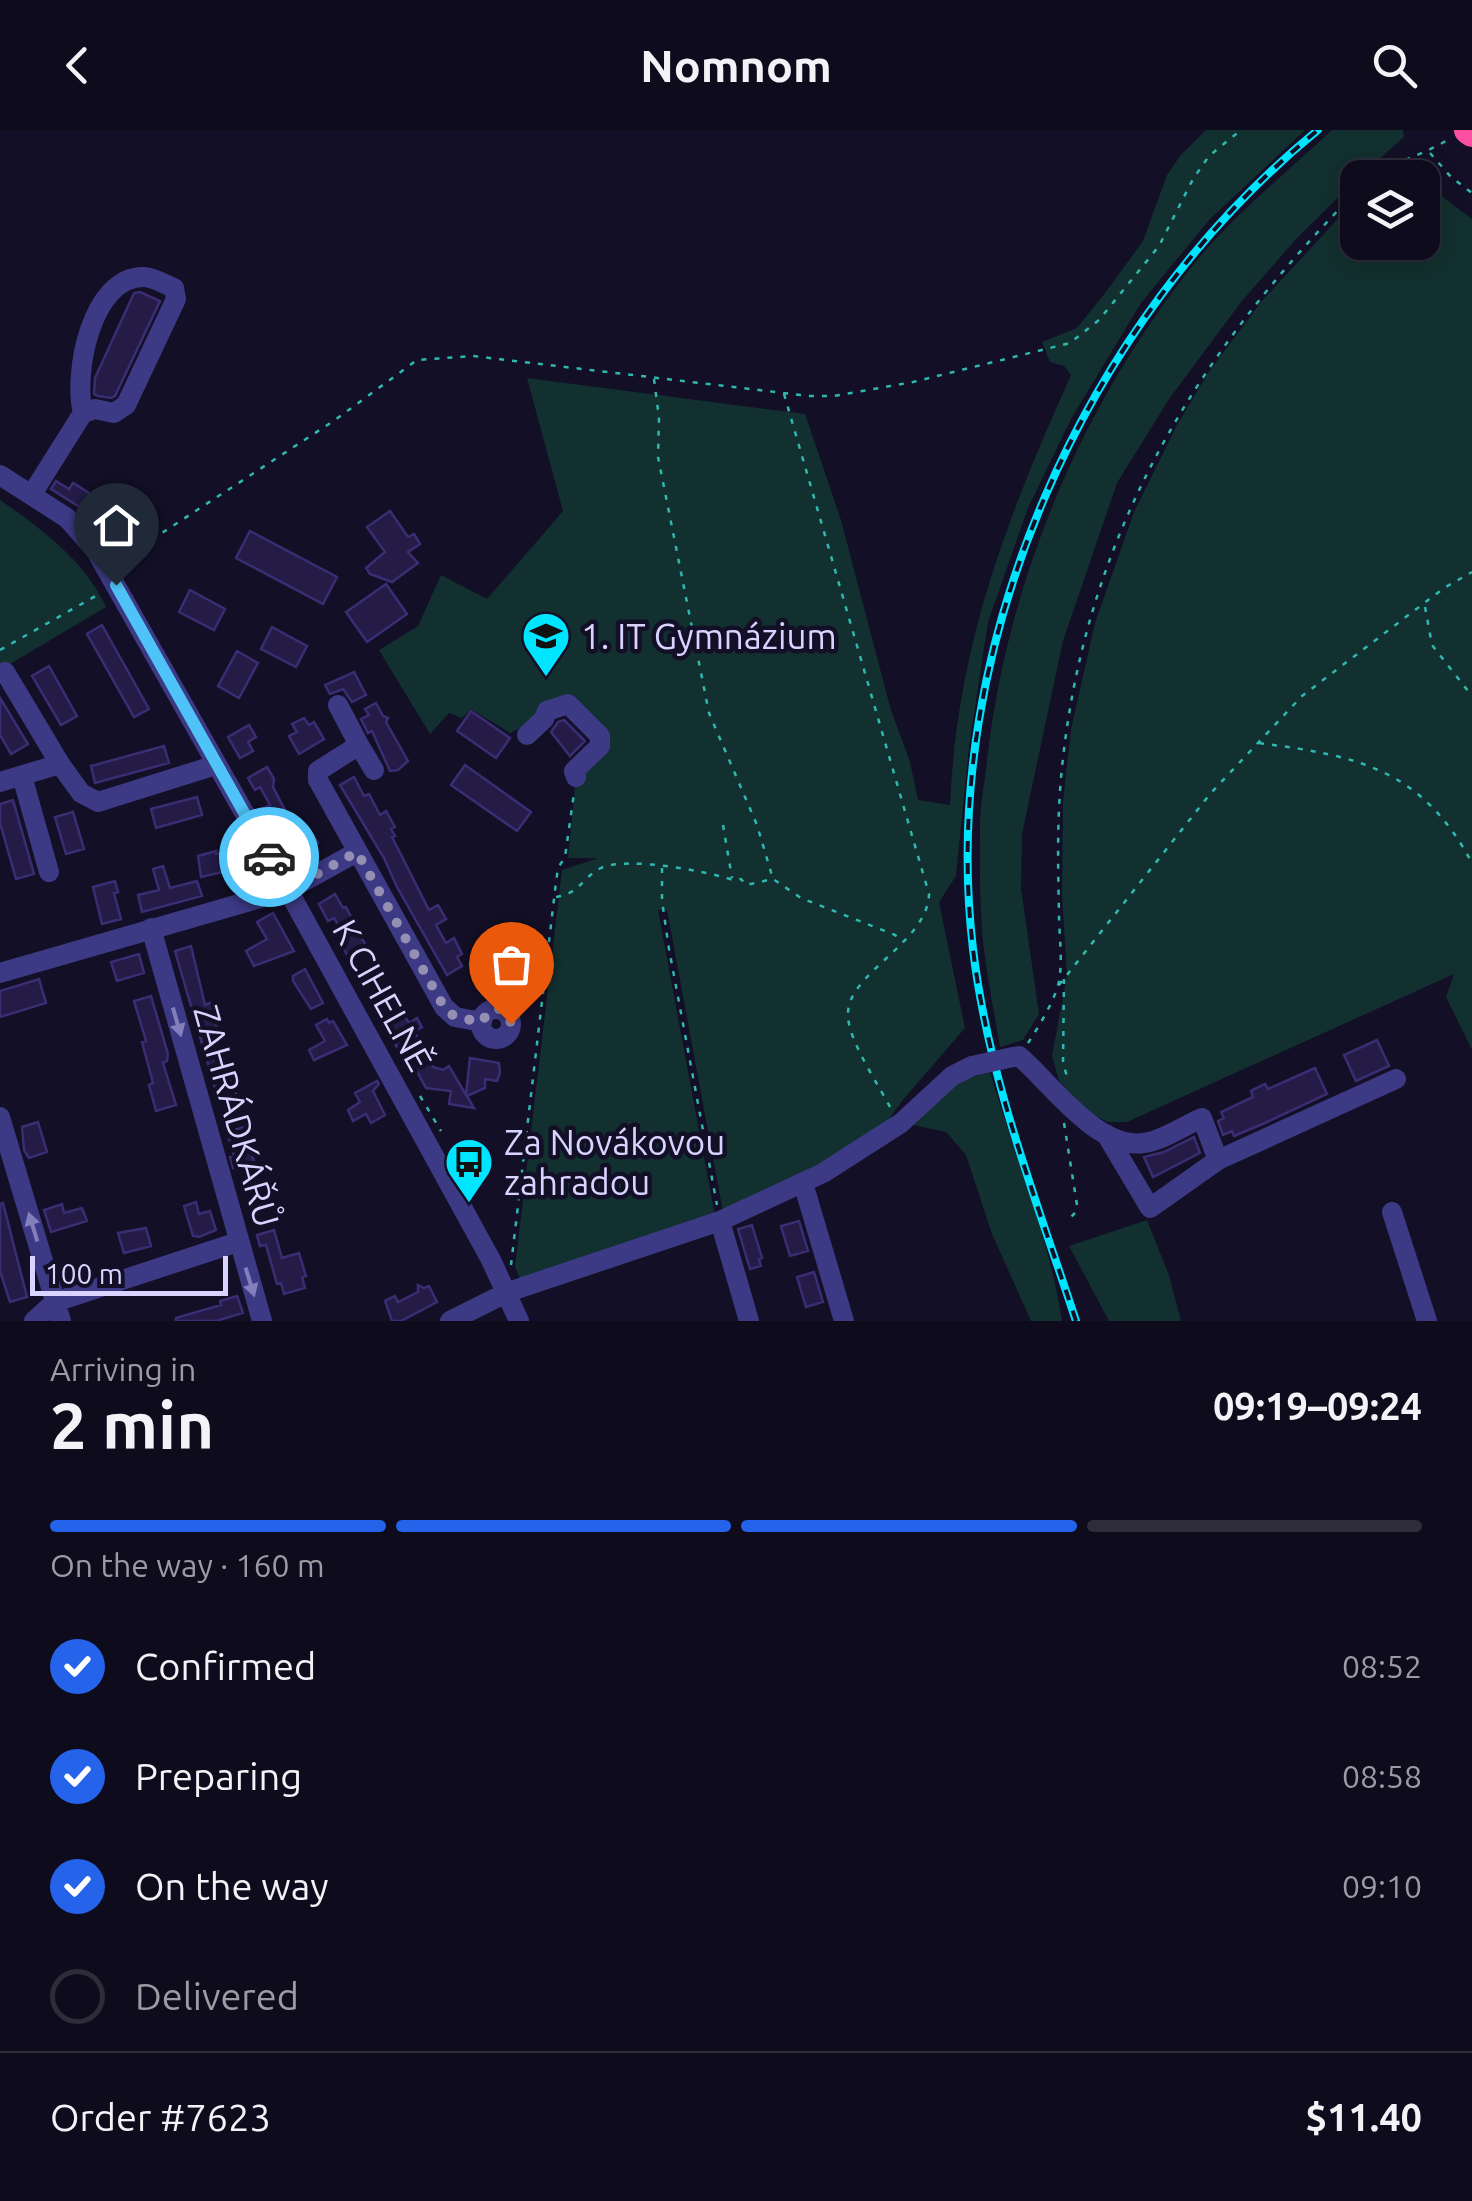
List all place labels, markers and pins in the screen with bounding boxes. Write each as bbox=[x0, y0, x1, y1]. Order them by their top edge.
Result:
pin bbox=[74, 483, 159, 586]
school or university icon: 1. IT Gymnázium bbox=[520, 610, 572, 678]
place label: 1. IT Gymnázium bbox=[581, 616, 837, 656]
pin bbox=[469, 922, 554, 1025]
place label: Za Novákovou zahradou bbox=[504, 1122, 725, 1202]
bus stop icon: Za Novákovou zahradou bbox=[443, 1136, 495, 1204]

